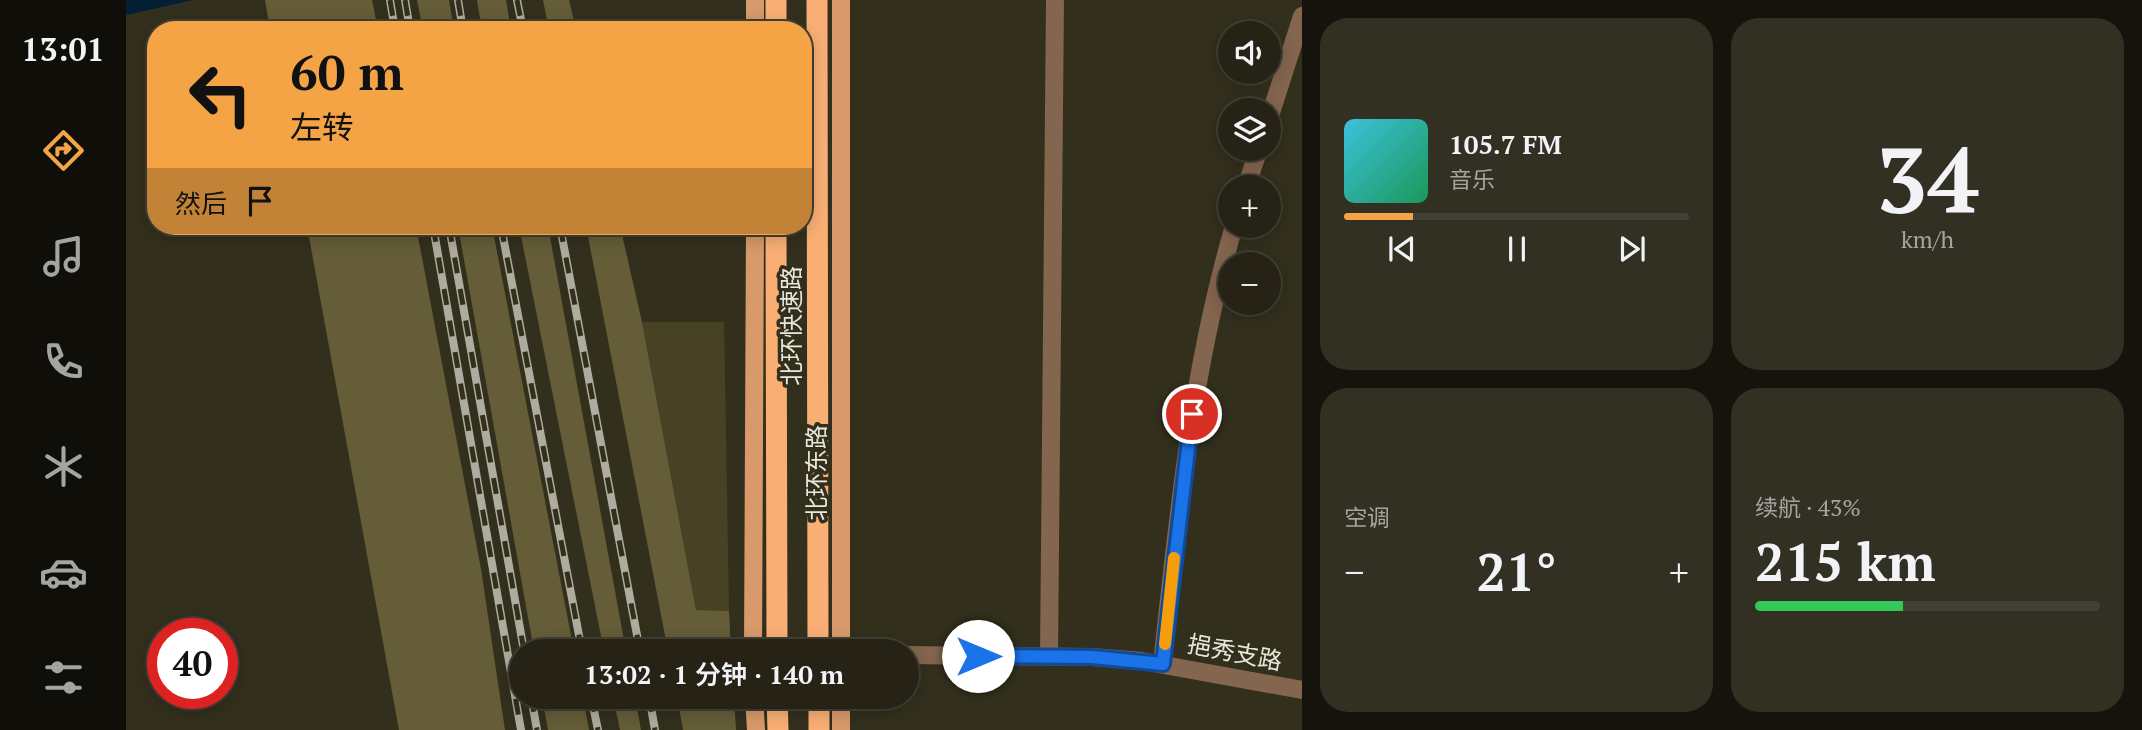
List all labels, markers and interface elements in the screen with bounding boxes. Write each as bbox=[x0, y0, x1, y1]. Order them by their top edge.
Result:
map controls bbox=[1218, 21, 1281, 315]
button: sound bbox=[1218, 21, 1281, 84]
text: 13:01 bbox=[21, 28, 105, 70]
text: 60 m bbox=[290, 39, 404, 104]
icon: left bbox=[175, 49, 266, 140]
button: layers bbox=[1218, 98, 1281, 161]
text: 左转 bbox=[290, 106, 354, 148]
text: 34 bbox=[1876, 118, 1979, 239]
icon: directions bbox=[39, 126, 88, 175]
text: 105.7 FM bbox=[1449, 127, 1562, 161]
text: 音乐 bbox=[1449, 164, 1495, 195]
button: + bbox=[1218, 175, 1281, 238]
icon: arrive bbox=[241, 182, 279, 220]
text: 然后 bbox=[175, 186, 227, 220]
text: km/h bbox=[1901, 224, 1954, 255]
icon: previous bbox=[1383, 230, 1421, 268]
icon: pause bbox=[1498, 230, 1536, 268]
icon: next bbox=[1613, 230, 1651, 268]
icon: music bbox=[39, 232, 88, 281]
button: − bbox=[1218, 252, 1281, 315]
street label: 北环快速路 bbox=[775, 266, 807, 386]
icon: phone bbox=[39, 337, 88, 386]
pin bbox=[1162, 384, 1222, 444]
icon: arrive bbox=[1173, 395, 1211, 433]
street label: 北环东路 bbox=[800, 425, 832, 521]
icon: climate bbox=[39, 442, 88, 491]
text: 续航 · 43% bbox=[1755, 492, 1861, 523]
text: 空调 bbox=[1344, 502, 1390, 533]
text: 215 km bbox=[1755, 527, 1936, 596]
text: 21° bbox=[1476, 537, 1557, 606]
text: − bbox=[1344, 547, 1364, 597]
text: + bbox=[1669, 547, 1689, 597]
icon: car bbox=[39, 548, 88, 597]
speed limit sign: 40 bbox=[147, 618, 238, 709]
position arrow bbox=[941, 619, 1015, 693]
street label: 挹秀支路 bbox=[1185, 627, 1285, 677]
icon: filters bbox=[39, 653, 88, 702]
text: 13:02 · 1 分钟 · 140 m bbox=[584, 657, 844, 691]

